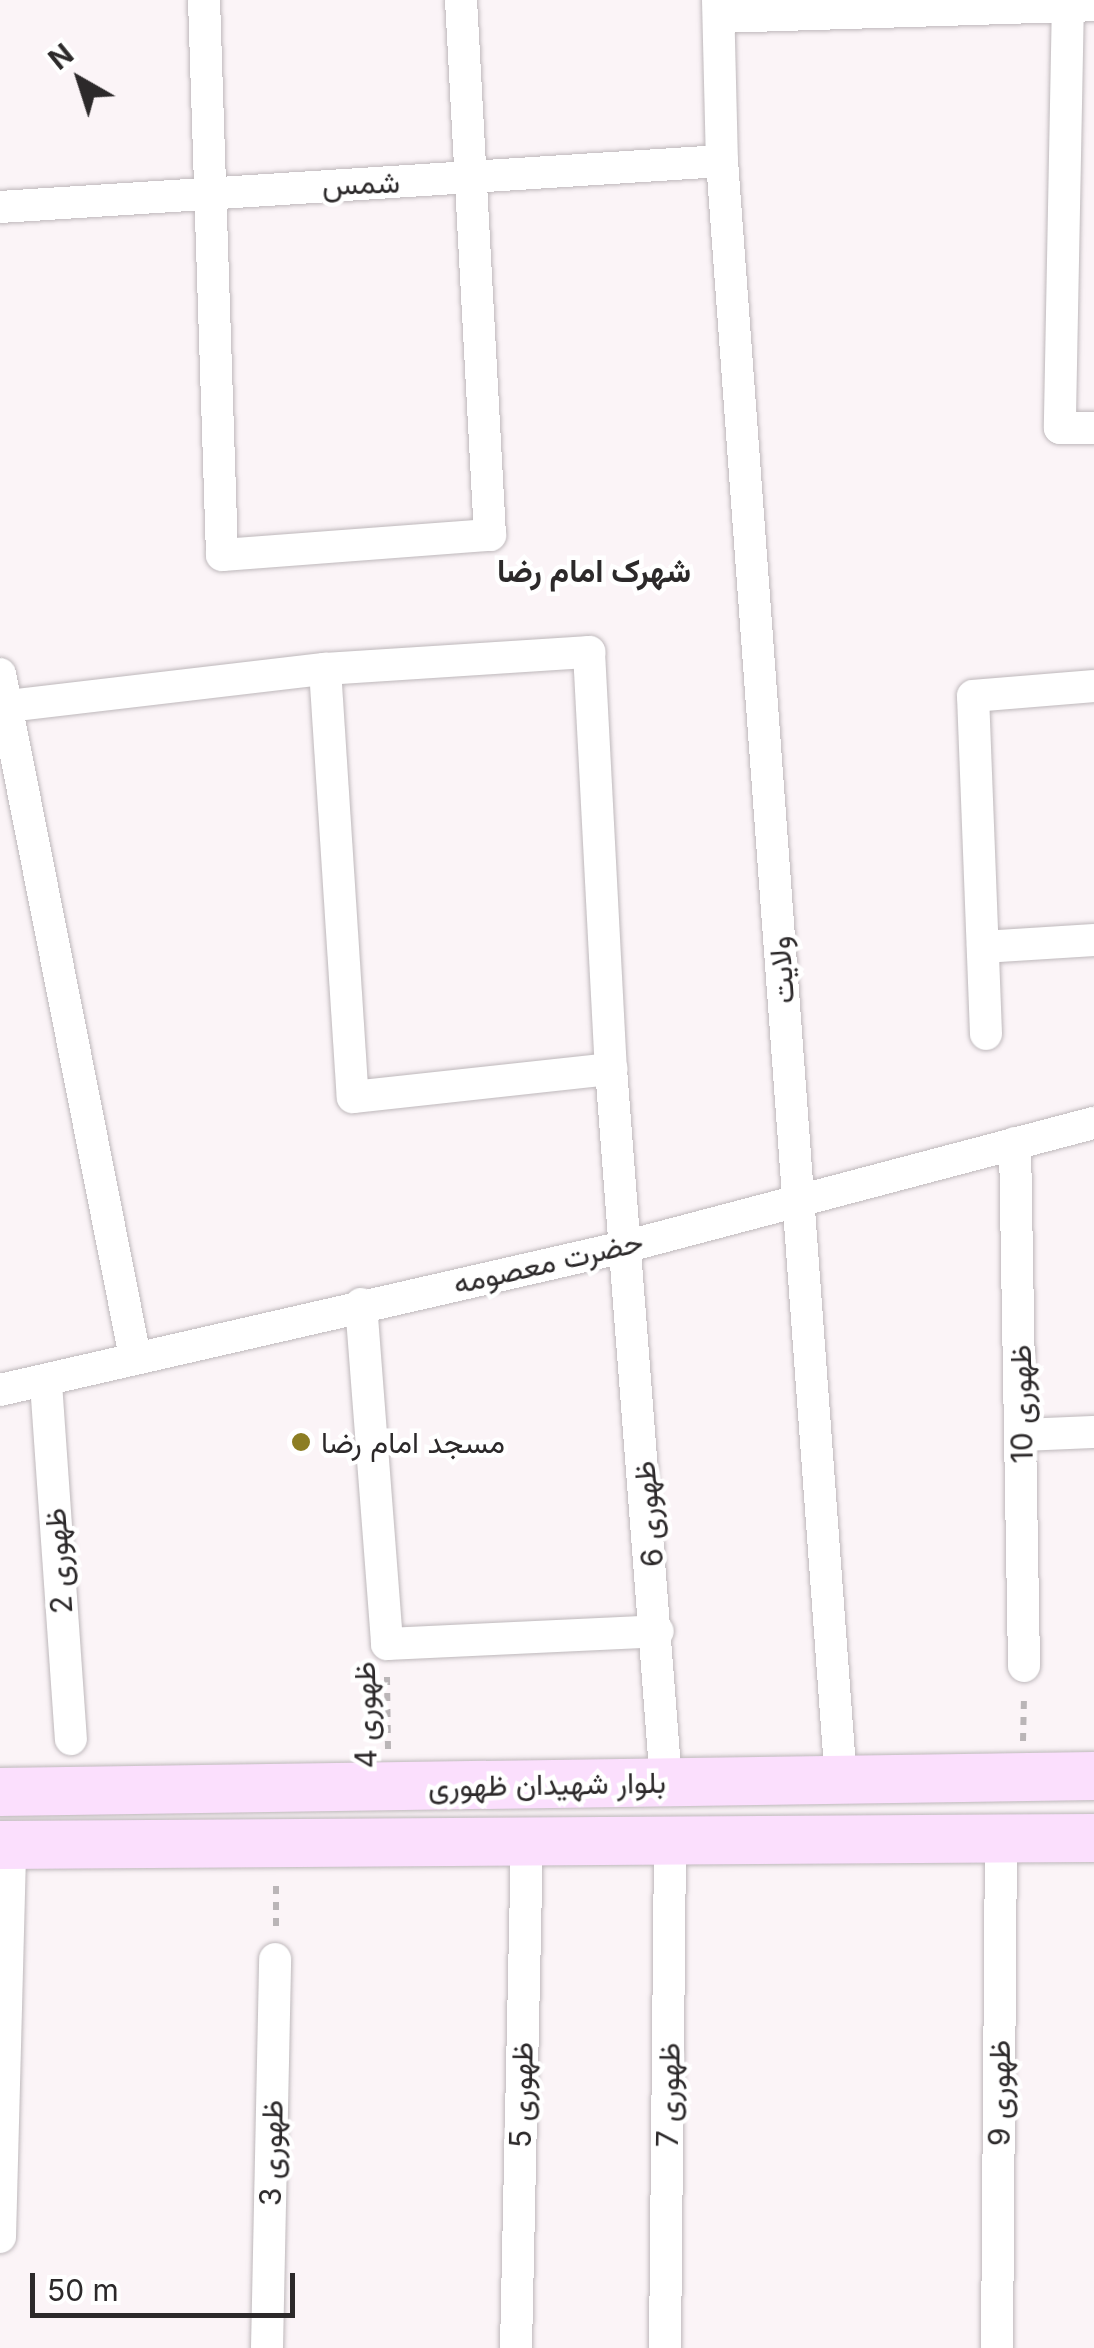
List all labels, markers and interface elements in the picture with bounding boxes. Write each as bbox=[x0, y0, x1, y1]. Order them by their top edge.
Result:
north arrow bbox=[30, 30, 130, 130]
text: N bbox=[42, 37, 80, 77]
street label: شمس bbox=[321, 164, 401, 202]
district label: شهرک امام رضا bbox=[497, 552, 691, 590]
street label: ولایت bbox=[761, 935, 801, 1005]
street label: حضرت معصومه bbox=[450, 1223, 646, 1301]
street label: ظهوری 10 bbox=[1002, 1344, 1040, 1464]
place label: مسجد امام رضا bbox=[321, 1424, 505, 1460]
marker: مسجد امام رضا bbox=[290, 1431, 312, 1453]
street label: ظهوری 6 bbox=[625, 1459, 671, 1569]
street label: ظهوری 2 bbox=[36, 1507, 80, 1615]
street label: ظهوری 4 bbox=[346, 1661, 384, 1769]
street label: بلوار شهیدان ظهوری bbox=[428, 1764, 666, 1804]
street label: ظهوری 9 bbox=[981, 2040, 1017, 2146]
street label: ظهوری 5 bbox=[502, 2042, 540, 2148]
street label: ظهوری 7 bbox=[649, 2042, 687, 2148]
street label: ظهوری 3 bbox=[252, 2100, 290, 2206]
scale bar bbox=[35, 2253, 300, 2315]
text: 50 m bbox=[47, 2272, 119, 2308]

